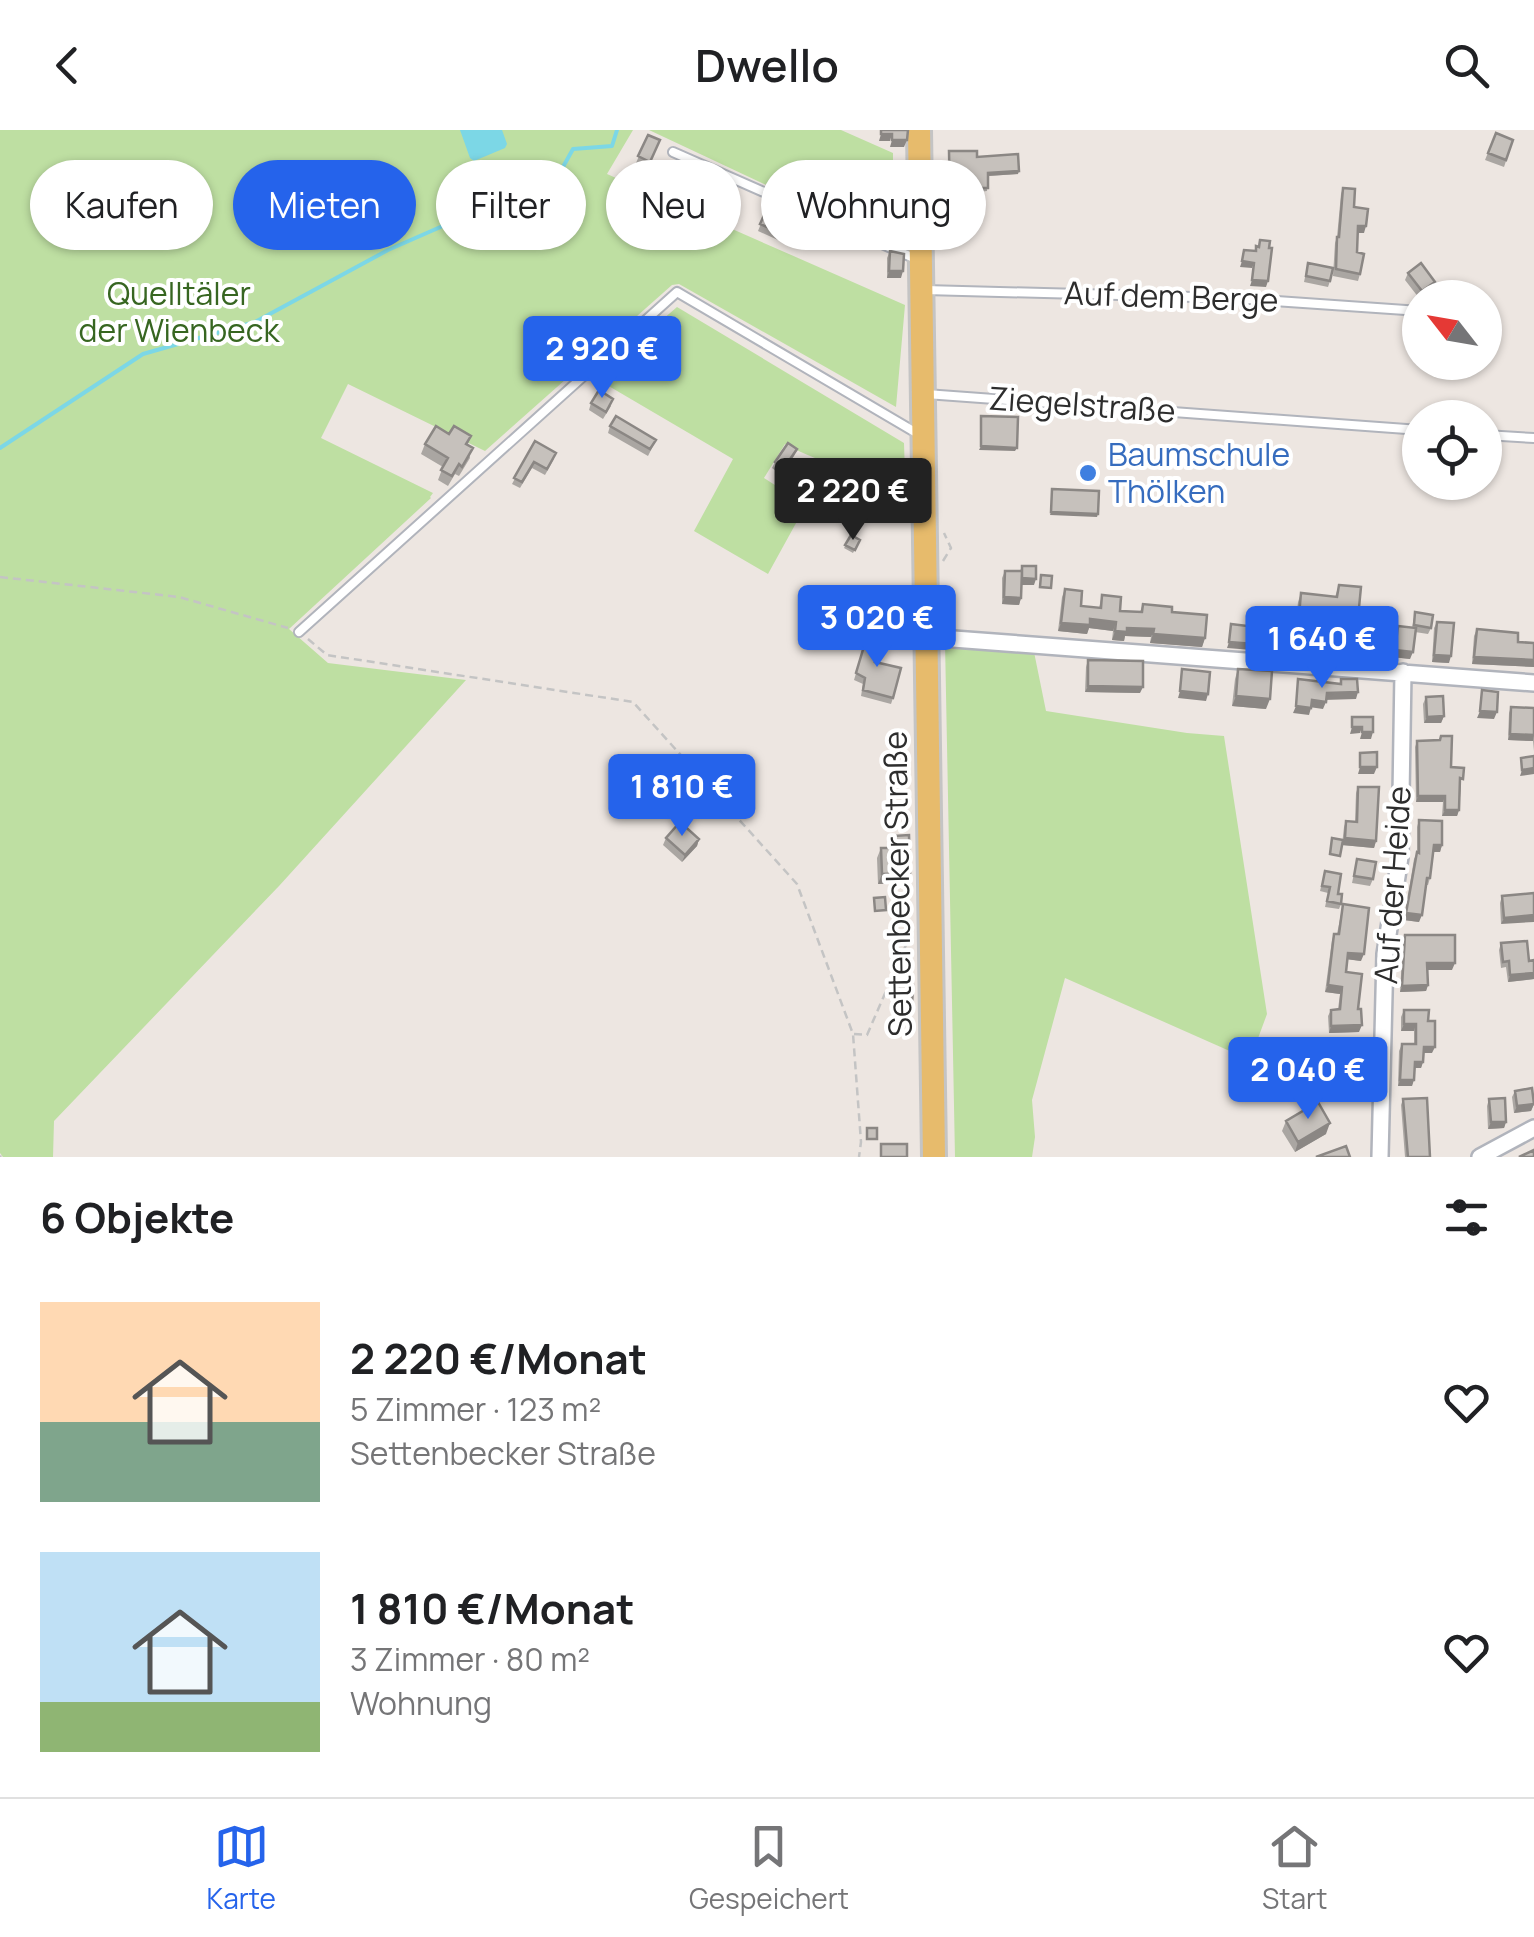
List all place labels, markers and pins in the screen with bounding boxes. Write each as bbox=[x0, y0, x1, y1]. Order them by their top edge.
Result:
pin: 2 920 € bbox=[510, 316, 694, 401]
place label: Baumschule Thölken bbox=[1108, 432, 1290, 513]
pin: 2 220 € bbox=[761, 458, 945, 543]
marker: Baumschule Thölken bbox=[1077, 462, 1099, 484]
pin: 3 020 € bbox=[785, 585, 969, 670]
pin: 1 640 € bbox=[1230, 606, 1414, 691]
pin: 1 810 € bbox=[590, 754, 774, 839]
pin: 2 040 € bbox=[1216, 1037, 1400, 1122]

